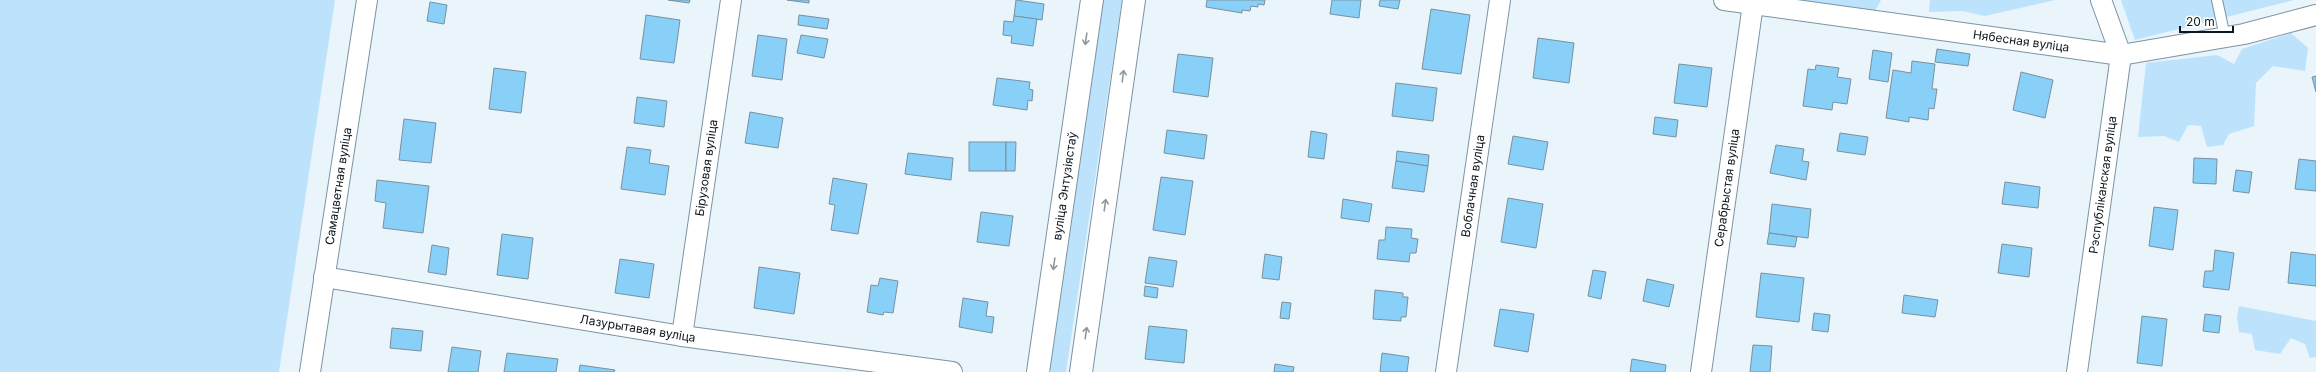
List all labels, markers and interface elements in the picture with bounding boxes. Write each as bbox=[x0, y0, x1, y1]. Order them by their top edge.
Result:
scale bar bbox=[2180, 8, 2233, 34]
text: 20 m bbox=[2186, 14, 2215, 29]
street label: Нябесная вуліца bbox=[1972, 27, 2070, 55]
one-way arrow bbox=[1082, 32, 1090, 45]
one-way arrow bbox=[1119, 70, 1127, 83]
street label: Рэспубліканская вуліца bbox=[2085, 115, 2119, 255]
street label: Бірузовая вуліца bbox=[692, 118, 721, 217]
street label: Самацветная вуліца bbox=[322, 126, 354, 246]
street label: Серабрыстая вуліца bbox=[1711, 128, 1742, 248]
street label: вуліца Энтузіястаў bbox=[1049, 130, 1080, 241]
street label: Воблачная вуліца bbox=[1458, 134, 1487, 238]
one-way arrow bbox=[1101, 199, 1109, 212]
one-way arrow bbox=[1050, 257, 1058, 270]
street label: Лазурытавая вуліца bbox=[579, 311, 697, 345]
one-way arrow bbox=[1082, 327, 1090, 340]

